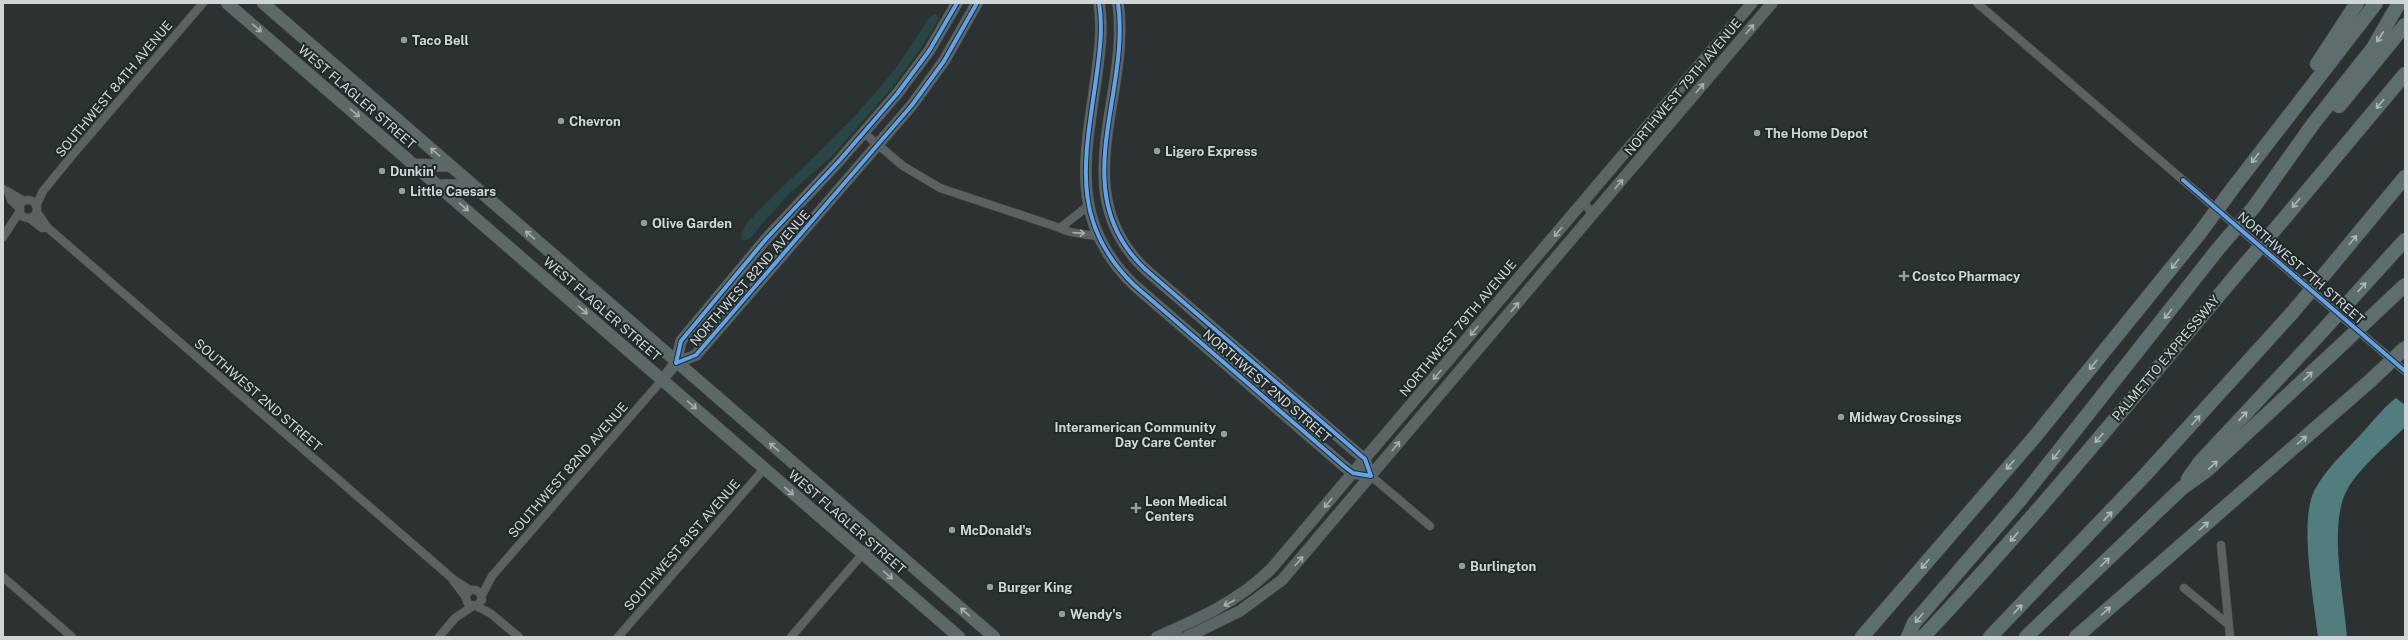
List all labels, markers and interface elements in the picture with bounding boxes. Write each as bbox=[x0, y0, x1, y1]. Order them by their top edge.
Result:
street label: NORTHWEST 79TH AVENUE bbox=[1621, 16, 1745, 158]
street label: SOUTHWEST 84TH AVENUE bbox=[53, 18, 175, 160]
one-way arrow bbox=[251, 24, 262, 33]
one-way arrow bbox=[1746, 24, 1755, 34]
one-way arrow bbox=[2376, 31, 2384, 42]
place label: Taco Bell bbox=[412, 33, 469, 48]
marker: Taco Bell bbox=[399, 35, 409, 45]
street label: WEST FLAGLER STREET bbox=[295, 42, 419, 152]
one-way arrow bbox=[1696, 82, 1705, 93]
one-way arrow bbox=[2375, 98, 2384, 109]
one-way arrow bbox=[350, 109, 360, 118]
place label: Chevron bbox=[569, 114, 621, 129]
marker: Chevron bbox=[556, 116, 566, 126]
place label: The Home Depot bbox=[1765, 126, 1868, 141]
marker: The Home Depot bbox=[1752, 128, 1762, 138]
place label: Ligero Express bbox=[1165, 144, 1257, 159]
marker: Ligero Express bbox=[1152, 146, 1162, 156]
one-way arrow bbox=[429, 148, 440, 157]
one-way arrow bbox=[2251, 153, 2259, 164]
place label: Dunkin' bbox=[390, 164, 436, 179]
marker: Dunkin' bbox=[377, 166, 387, 176]
one-way arrow bbox=[1614, 179, 1623, 190]
place label: Little Caesars bbox=[410, 184, 496, 199]
marker: Little Caesars bbox=[397, 186, 407, 196]
one-way arrow bbox=[2292, 198, 2301, 209]
one-way arrow bbox=[459, 203, 469, 212]
street label: NORTHWEST 82ND AVENUE bbox=[687, 207, 813, 349]
street label: NORTHWEST 7TH STREET bbox=[2234, 209, 2368, 327]
place label: Olive Garden bbox=[652, 216, 732, 231]
marker: Olive Garden bbox=[639, 218, 649, 228]
one-way arrow bbox=[1553, 227, 1562, 237]
one-way arrow bbox=[1072, 229, 1085, 236]
one-way arrow bbox=[525, 231, 535, 240]
one-way arrow bbox=[2348, 235, 2357, 246]
street label: WEST FLAGLER STREET bbox=[540, 254, 664, 364]
street label: NORTHWEST 79TH AVENUE bbox=[1396, 257, 1520, 399]
one-way arrow bbox=[2170, 258, 2179, 269]
place label: Costco Pharmacy bbox=[1912, 269, 2021, 284]
marker: Costco Pharmacy bbox=[1899, 271, 1909, 281]
one-way arrow bbox=[2357, 282, 2367, 292]
street label: PALMETTO EXPRESSWAY bbox=[2109, 292, 2223, 424]
one-way arrow bbox=[1510, 301, 1519, 312]
one-way arrow bbox=[577, 306, 588, 315]
one-way arrow bbox=[2164, 308, 2173, 319]
street label: NORTHWEST 2ND STREET bbox=[1200, 326, 1334, 446]
one-way arrow bbox=[1469, 326, 1478, 336]
street label: SOUTHWEST 2ND STREET bbox=[191, 336, 325, 454]
one-way arrow bbox=[2088, 359, 2097, 370]
one-way arrow bbox=[1432, 369, 1441, 380]
one-way arrow bbox=[2303, 371, 2313, 381]
street label: SOUTHWEST 82ND AVENUE bbox=[505, 399, 631, 541]
one-way arrow bbox=[686, 401, 697, 410]
place label: Midway Crossings bbox=[1849, 410, 1962, 425]
one-way arrow bbox=[2239, 411, 2248, 421]
marker: Midway Crossings bbox=[1836, 412, 1846, 422]
one-way arrow bbox=[2191, 415, 2201, 425]
place label: Interamerican Community Day Care Center bbox=[1054, 420, 1217, 450]
marker: Interamerican Community Day Care Center bbox=[1219, 429, 1229, 439]
one-way arrow bbox=[2094, 433, 2103, 444]
one-way arrow bbox=[2296, 436, 2307, 445]
one-way arrow bbox=[1392, 441, 1401, 452]
one-way arrow bbox=[769, 442, 779, 452]
one-way arrow bbox=[2052, 449, 2061, 460]
one-way arrow bbox=[2005, 460, 2015, 470]
one-way arrow bbox=[2208, 460, 2218, 469]
street label: WEST FLAGLER STREET bbox=[785, 467, 909, 577]
street label: SOUTHWEST 81ST AVENUE bbox=[621, 476, 743, 614]
one-way arrow bbox=[784, 486, 795, 495]
place label: Leon Medical Centers bbox=[1145, 494, 1227, 524]
one-way arrow bbox=[1324, 498, 1333, 508]
marker: Leon Medical Centers bbox=[1130, 502, 1142, 514]
one-way arrow bbox=[2103, 511, 2112, 521]
one-way arrow bbox=[2198, 521, 2209, 530]
place label: McDonald's bbox=[960, 523, 1032, 538]
marker: McDonald's bbox=[947, 525, 957, 535]
one-way arrow bbox=[2009, 531, 2018, 542]
one-way arrow bbox=[1294, 556, 1303, 567]
one-way arrow bbox=[2100, 557, 2110, 566]
one-way arrow bbox=[1921, 558, 1930, 569]
place label: Burlington bbox=[1470, 559, 1536, 574]
marker: Burlington bbox=[1457, 561, 1467, 571]
one-way arrow bbox=[883, 571, 893, 580]
place label: Burger King bbox=[998, 580, 1072, 595]
marker: Burger King bbox=[985, 582, 995, 592]
one-way arrow bbox=[1223, 599, 1235, 607]
one-way arrow bbox=[2013, 604, 2023, 614]
one-way arrow bbox=[960, 607, 970, 617]
place label: Wendy's bbox=[1070, 607, 1122, 622]
one-way arrow bbox=[2100, 607, 2111, 616]
marker: Wendy's bbox=[1057, 609, 1067, 619]
one-way arrow bbox=[1914, 613, 1923, 623]

